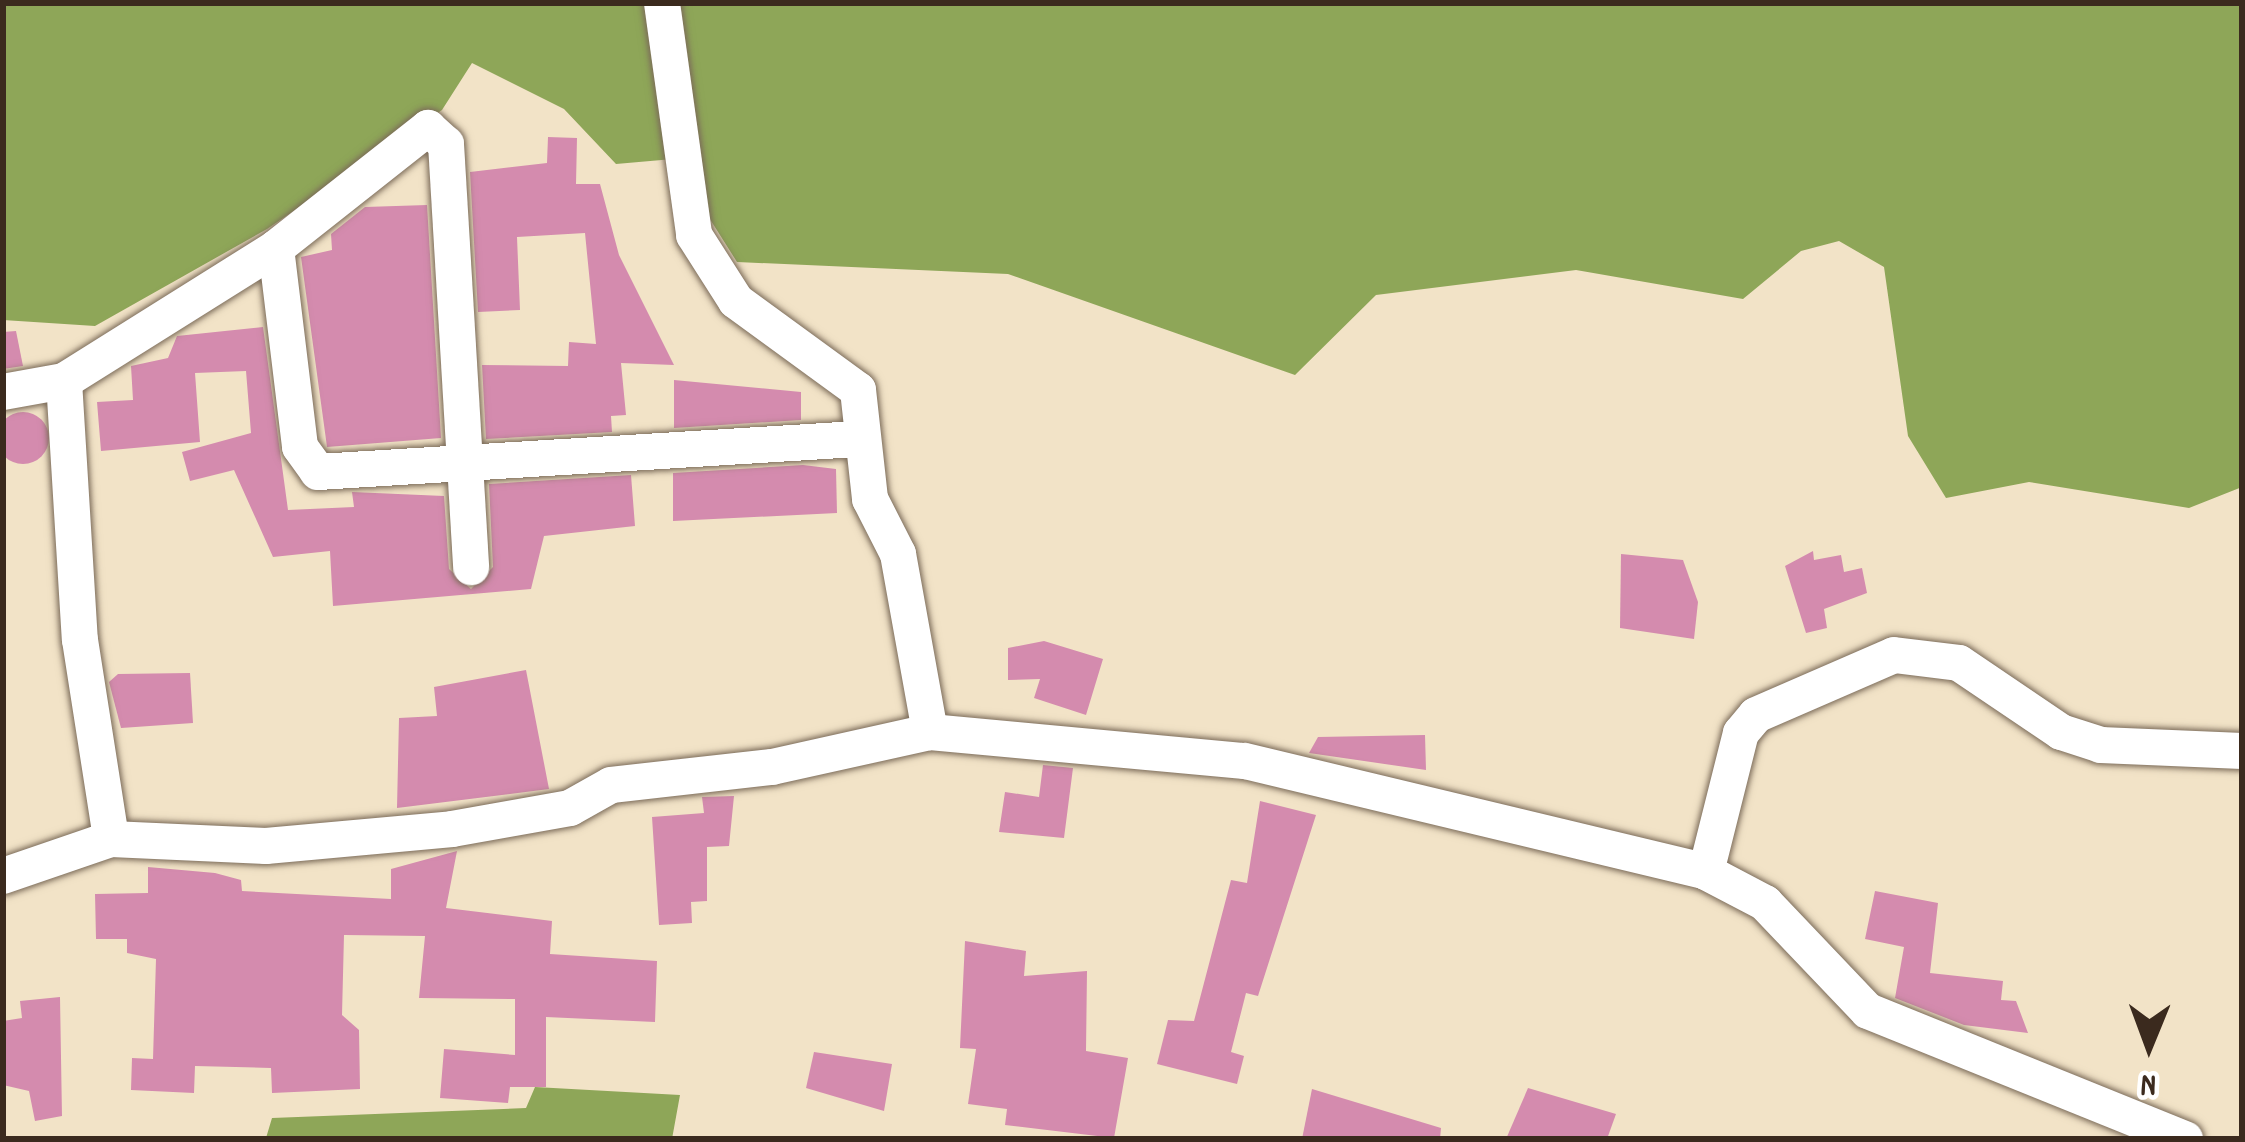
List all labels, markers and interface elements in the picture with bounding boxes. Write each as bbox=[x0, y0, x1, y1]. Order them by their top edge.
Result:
north arrow bbox=[2089, 986, 2209, 1106]
text: N bbox=[2140, 1059, 2157, 1106]

